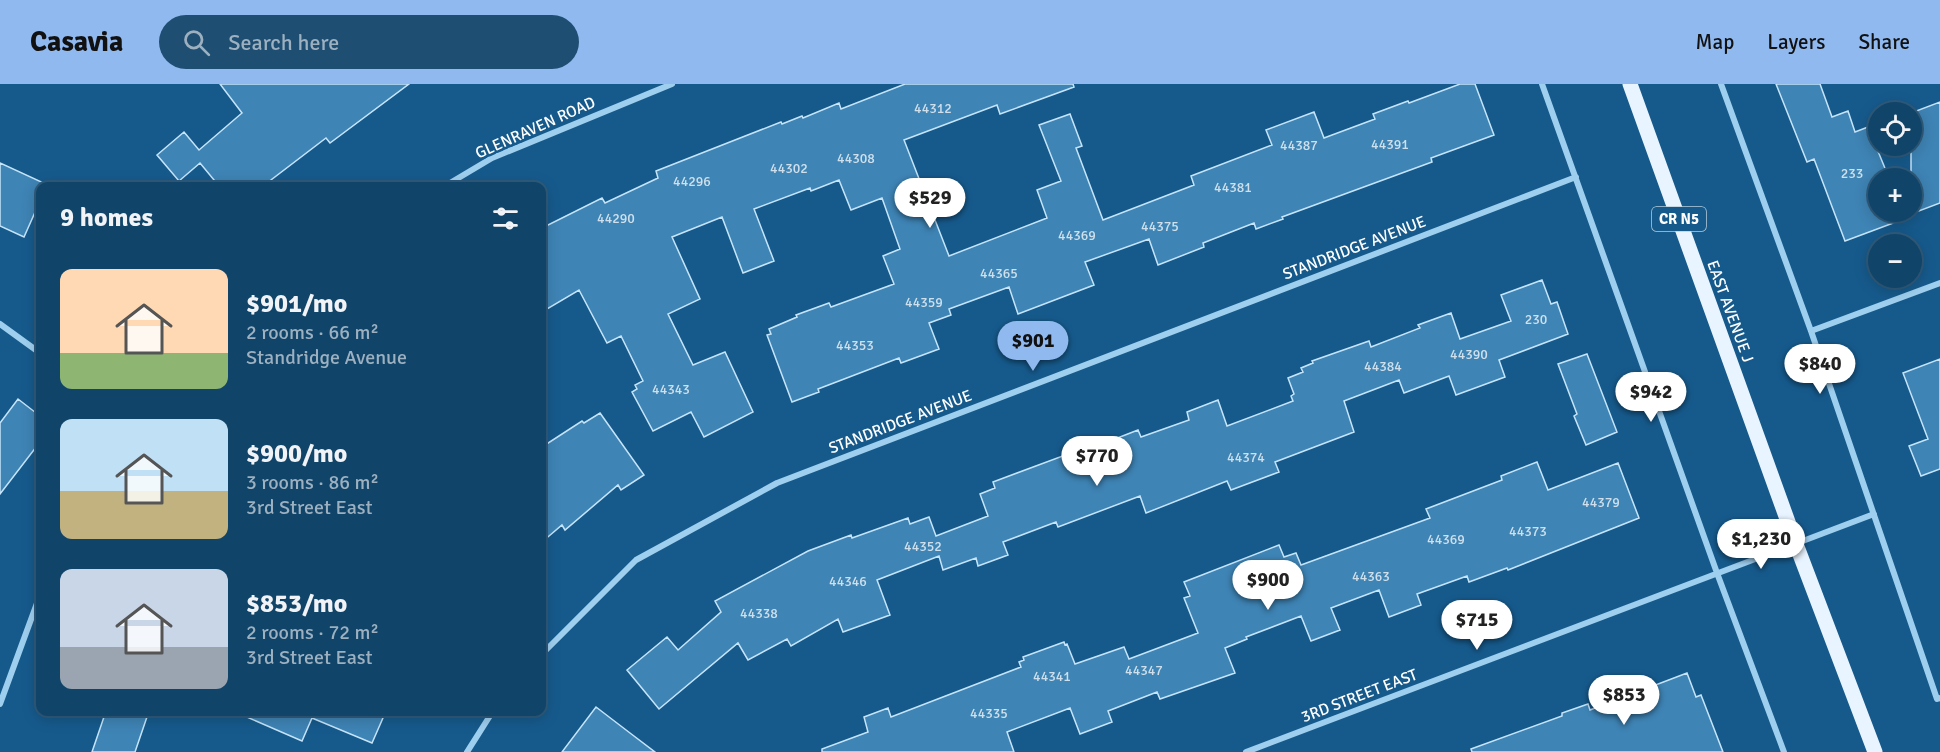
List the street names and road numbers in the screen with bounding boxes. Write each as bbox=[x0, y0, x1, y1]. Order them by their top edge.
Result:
street label: GLENRAVEN ROAD bbox=[472, 92, 599, 163]
road number: CR N5 bbox=[1652, 207, 1706, 231]
street label: STANDRIDGE AVENUE bbox=[1280, 211, 1429, 284]
street label: EAST AVENUE J bbox=[1702, 258, 1758, 365]
street label: STANDRIDGE AVENUE bbox=[826, 385, 975, 458]
street label: 3RD STREET EAST bbox=[1298, 665, 1420, 727]

